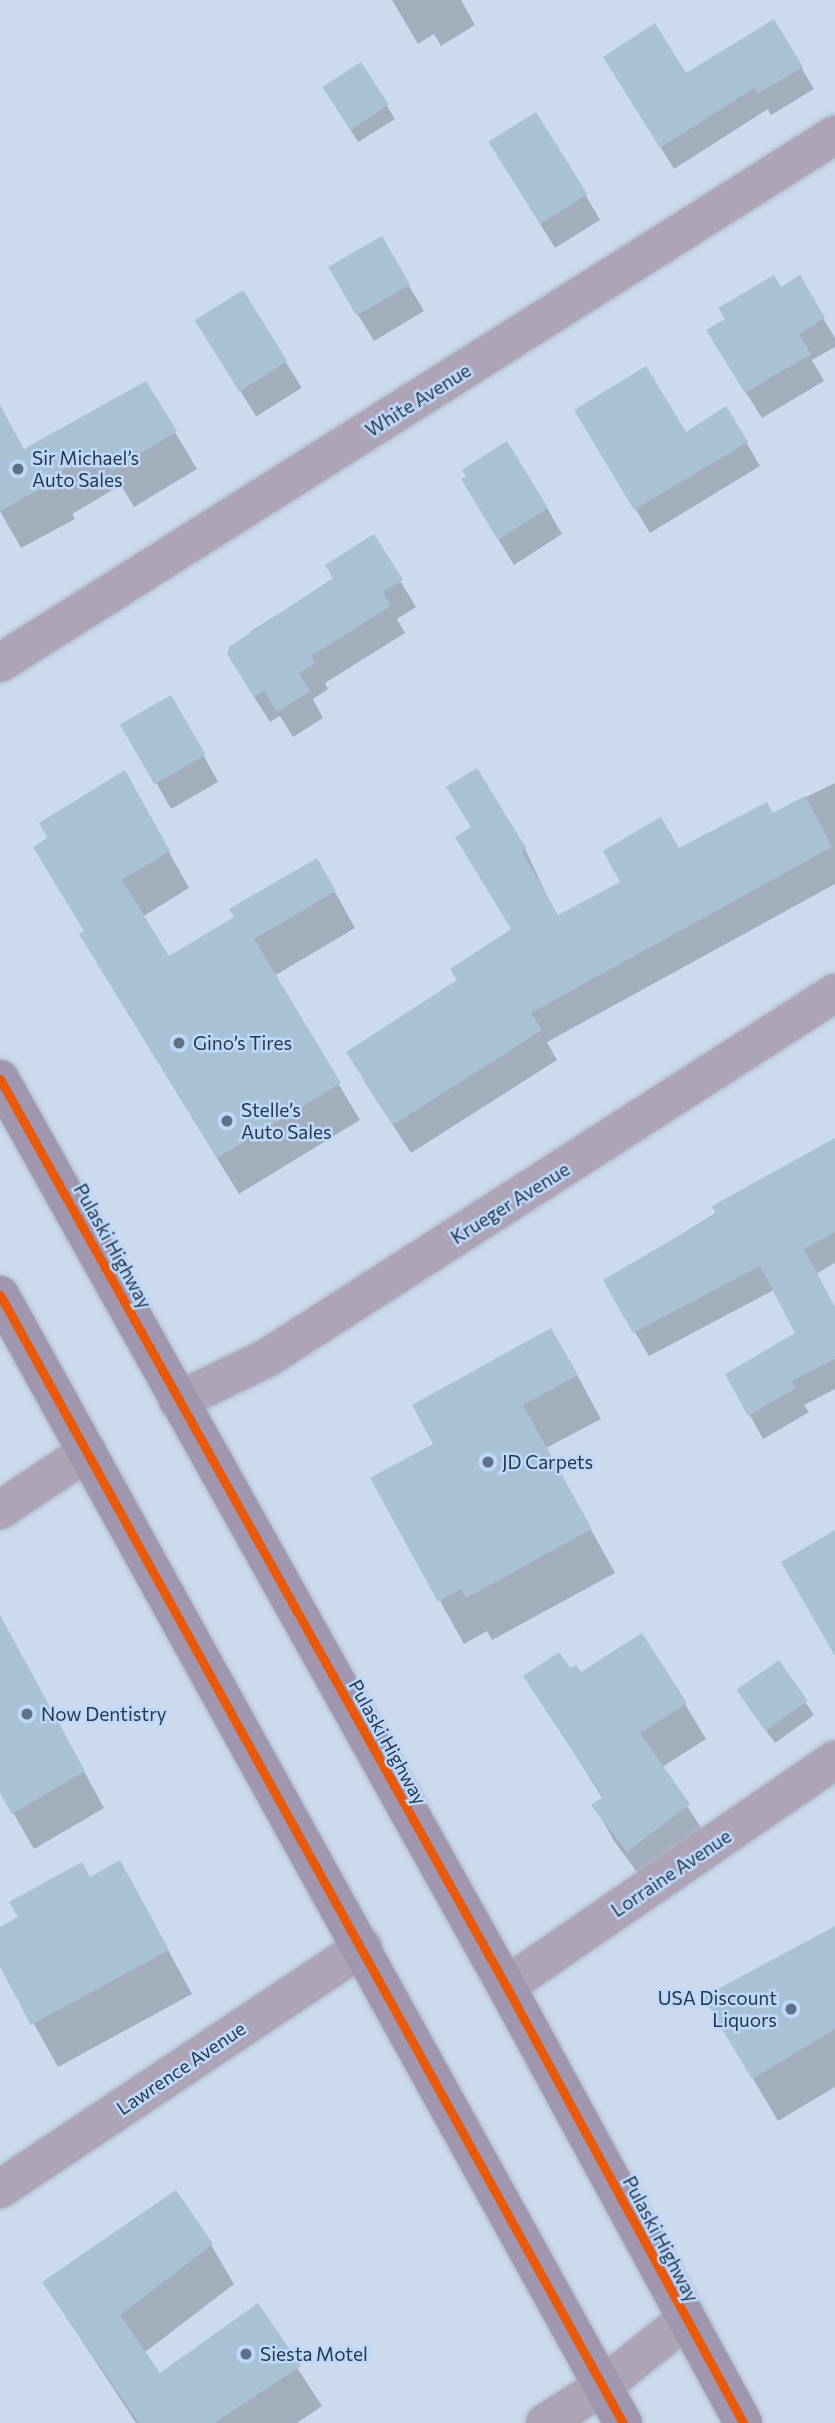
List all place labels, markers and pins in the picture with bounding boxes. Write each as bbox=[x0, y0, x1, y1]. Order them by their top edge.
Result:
place label: Sir Michael’s Auto Sales bbox=[32, 447, 139, 491]
marker: Sir Michael’s Auto Sales bbox=[10, 461, 26, 477]
place label: Gino’s Tires bbox=[193, 1032, 292, 1054]
marker: Gino’s Tires bbox=[171, 1035, 187, 1051]
place label: Stelle’s Auto Sales bbox=[241, 1099, 332, 1143]
marker: Stelle’s Auto Sales bbox=[219, 1113, 235, 1129]
place label: JD Carpets bbox=[502, 1451, 593, 1473]
marker: JD Carpets bbox=[480, 1454, 496, 1470]
place label: Now Dentistry bbox=[41, 1703, 167, 1725]
marker: Now Dentistry bbox=[19, 1706, 35, 1722]
place label: USA Discount Liquors bbox=[658, 1987, 777, 2031]
marker: USA Discount Liquors bbox=[783, 2001, 799, 2017]
place label: Siesta Motel bbox=[260, 2343, 368, 2365]
marker: Siesta Motel bbox=[238, 2346, 254, 2362]

